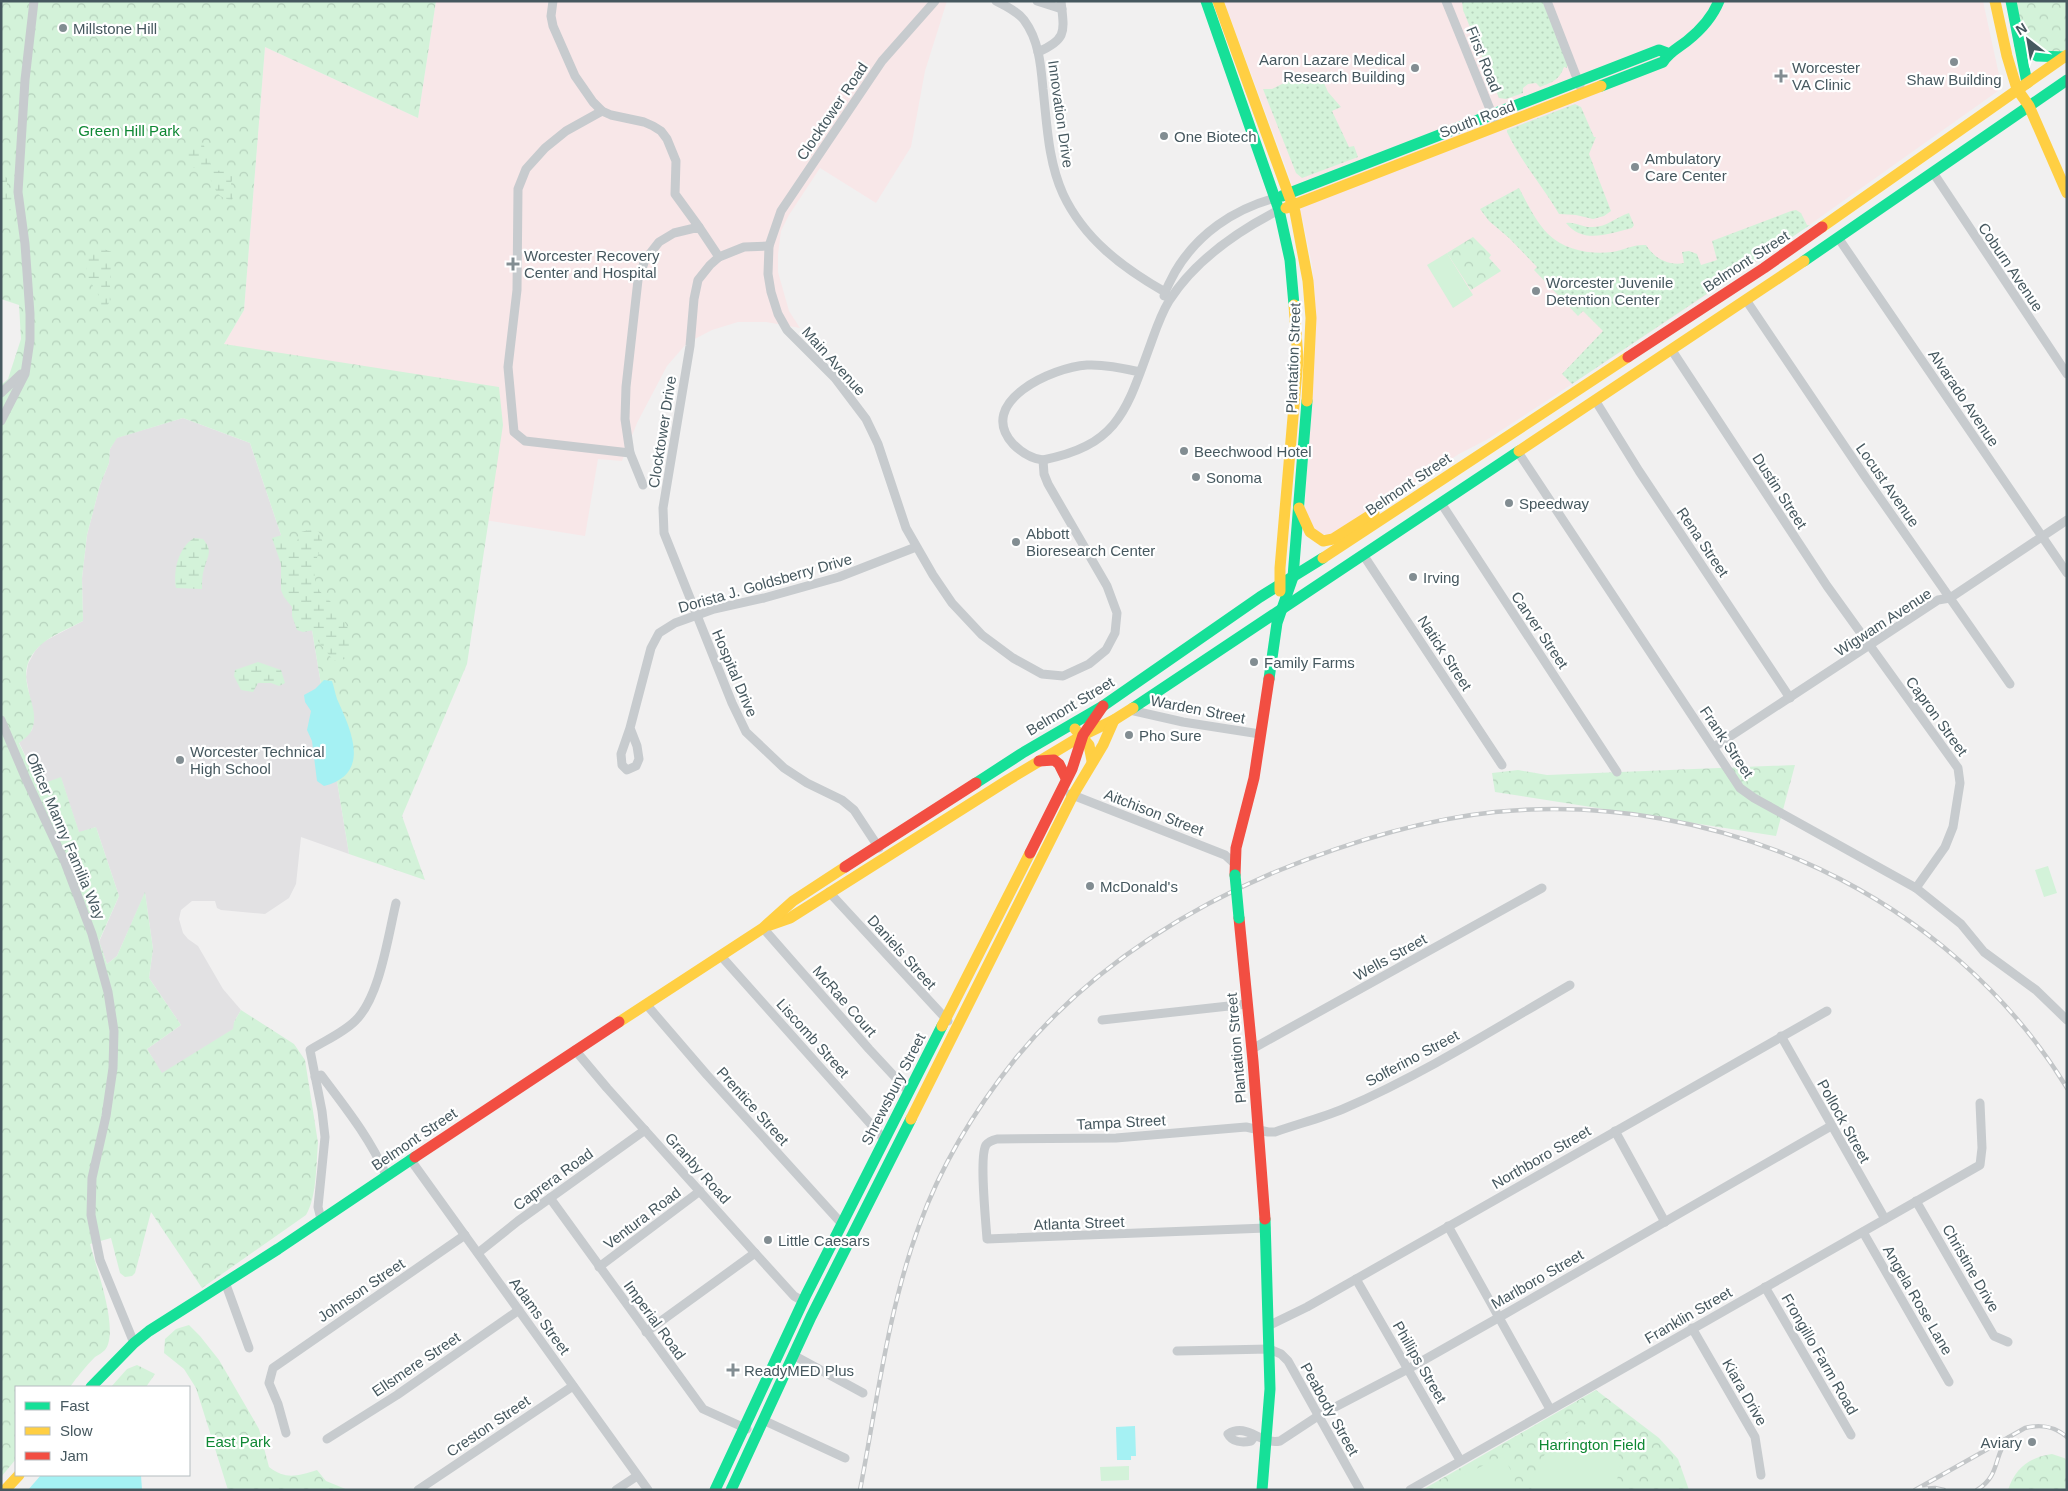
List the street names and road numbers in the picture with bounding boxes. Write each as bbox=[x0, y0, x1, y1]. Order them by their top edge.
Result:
street label: First Road bbox=[1463, 24, 1505, 94]
street label: Clocktower Road bbox=[793, 59, 871, 163]
street label: Innovation Drive bbox=[1045, 59, 1077, 169]
street label: South Road bbox=[1437, 97, 1517, 141]
street label: Coburn Avenue bbox=[1975, 219, 2047, 315]
street label: Belmont Street bbox=[1700, 226, 1793, 295]
street label: Plantation Street bbox=[1283, 301, 1303, 414]
street label: Main Avenue bbox=[799, 323, 869, 399]
street label: Alvarado Avenue bbox=[1925, 346, 2003, 450]
street label: Clocktower Drive bbox=[645, 375, 679, 489]
street label: Locust Avenue bbox=[1853, 440, 1923, 530]
street label: Belmont Street bbox=[1362, 449, 1455, 519]
street label: Dustin Street bbox=[1749, 450, 1811, 533]
street label: Rena Street bbox=[1674, 504, 1733, 581]
street label: Dorista J. Goldsberry Drive bbox=[676, 550, 854, 616]
street label: Wigwam Avenue bbox=[1832, 585, 1934, 659]
street label: Carver Street bbox=[1508, 588, 1572, 672]
street label: Natick Street bbox=[1414, 612, 1476, 694]
street label: Hospital Drive bbox=[709, 627, 761, 719]
street label: Belmont Street bbox=[1023, 673, 1118, 739]
street label: Capron Street bbox=[1903, 673, 1972, 759]
street label: Warden Street bbox=[1149, 691, 1248, 727]
street label: Frank Street bbox=[1697, 703, 1758, 782]
street label: Officer Manny Familia Way bbox=[23, 750, 109, 922]
street label: Aitchison Street bbox=[1102, 785, 1207, 839]
street label: Daniels Street bbox=[864, 911, 940, 993]
street label: Wells Street bbox=[1351, 930, 1430, 984]
street label: McRae Court bbox=[810, 962, 881, 1041]
street label: Plantation Street bbox=[1223, 991, 1249, 1104]
street label: Liscomb Street bbox=[773, 995, 853, 1081]
street label: Solferino Street bbox=[1362, 1026, 1462, 1090]
street label: Shrewsbury Street bbox=[857, 1029, 929, 1148]
street label: Prentice Street bbox=[713, 1063, 793, 1149]
street label: Pollock Street bbox=[1814, 1076, 1874, 1166]
street label: Belmont Street bbox=[368, 1104, 461, 1174]
street label: Tampa Street bbox=[1076, 1111, 1167, 1133]
street label: Northboro Street bbox=[1489, 1122, 1594, 1192]
street label: Granby Road bbox=[662, 1129, 734, 1207]
street label: Caprera Road bbox=[510, 1144, 596, 1214]
street label: Ventura Road bbox=[600, 1184, 684, 1252]
street label: Atlanta Street bbox=[1033, 1213, 1126, 1233]
street label: Christine Drive bbox=[1939, 1221, 2003, 1315]
street label: Angela Rose Lane bbox=[1880, 1242, 1956, 1358]
street label: Marlboro Street bbox=[1488, 1245, 1587, 1312]
street label: Johnson Street bbox=[314, 1254, 408, 1325]
street label: Adams Street bbox=[506, 1274, 574, 1358]
street label: Imperial Road bbox=[621, 1277, 689, 1363]
street label: Franklin Street bbox=[1642, 1283, 1735, 1347]
street label: Frongillo Farm Road bbox=[1778, 1291, 1862, 1417]
street label: Phillips Street bbox=[1390, 1318, 1451, 1407]
street label: Ellsmere Street bbox=[369, 1328, 464, 1400]
street label: Kiara Drive bbox=[1719, 1356, 1771, 1428]
street label: Peabody Street bbox=[1297, 1360, 1363, 1459]
street label: Creston Street bbox=[443, 1391, 534, 1460]

